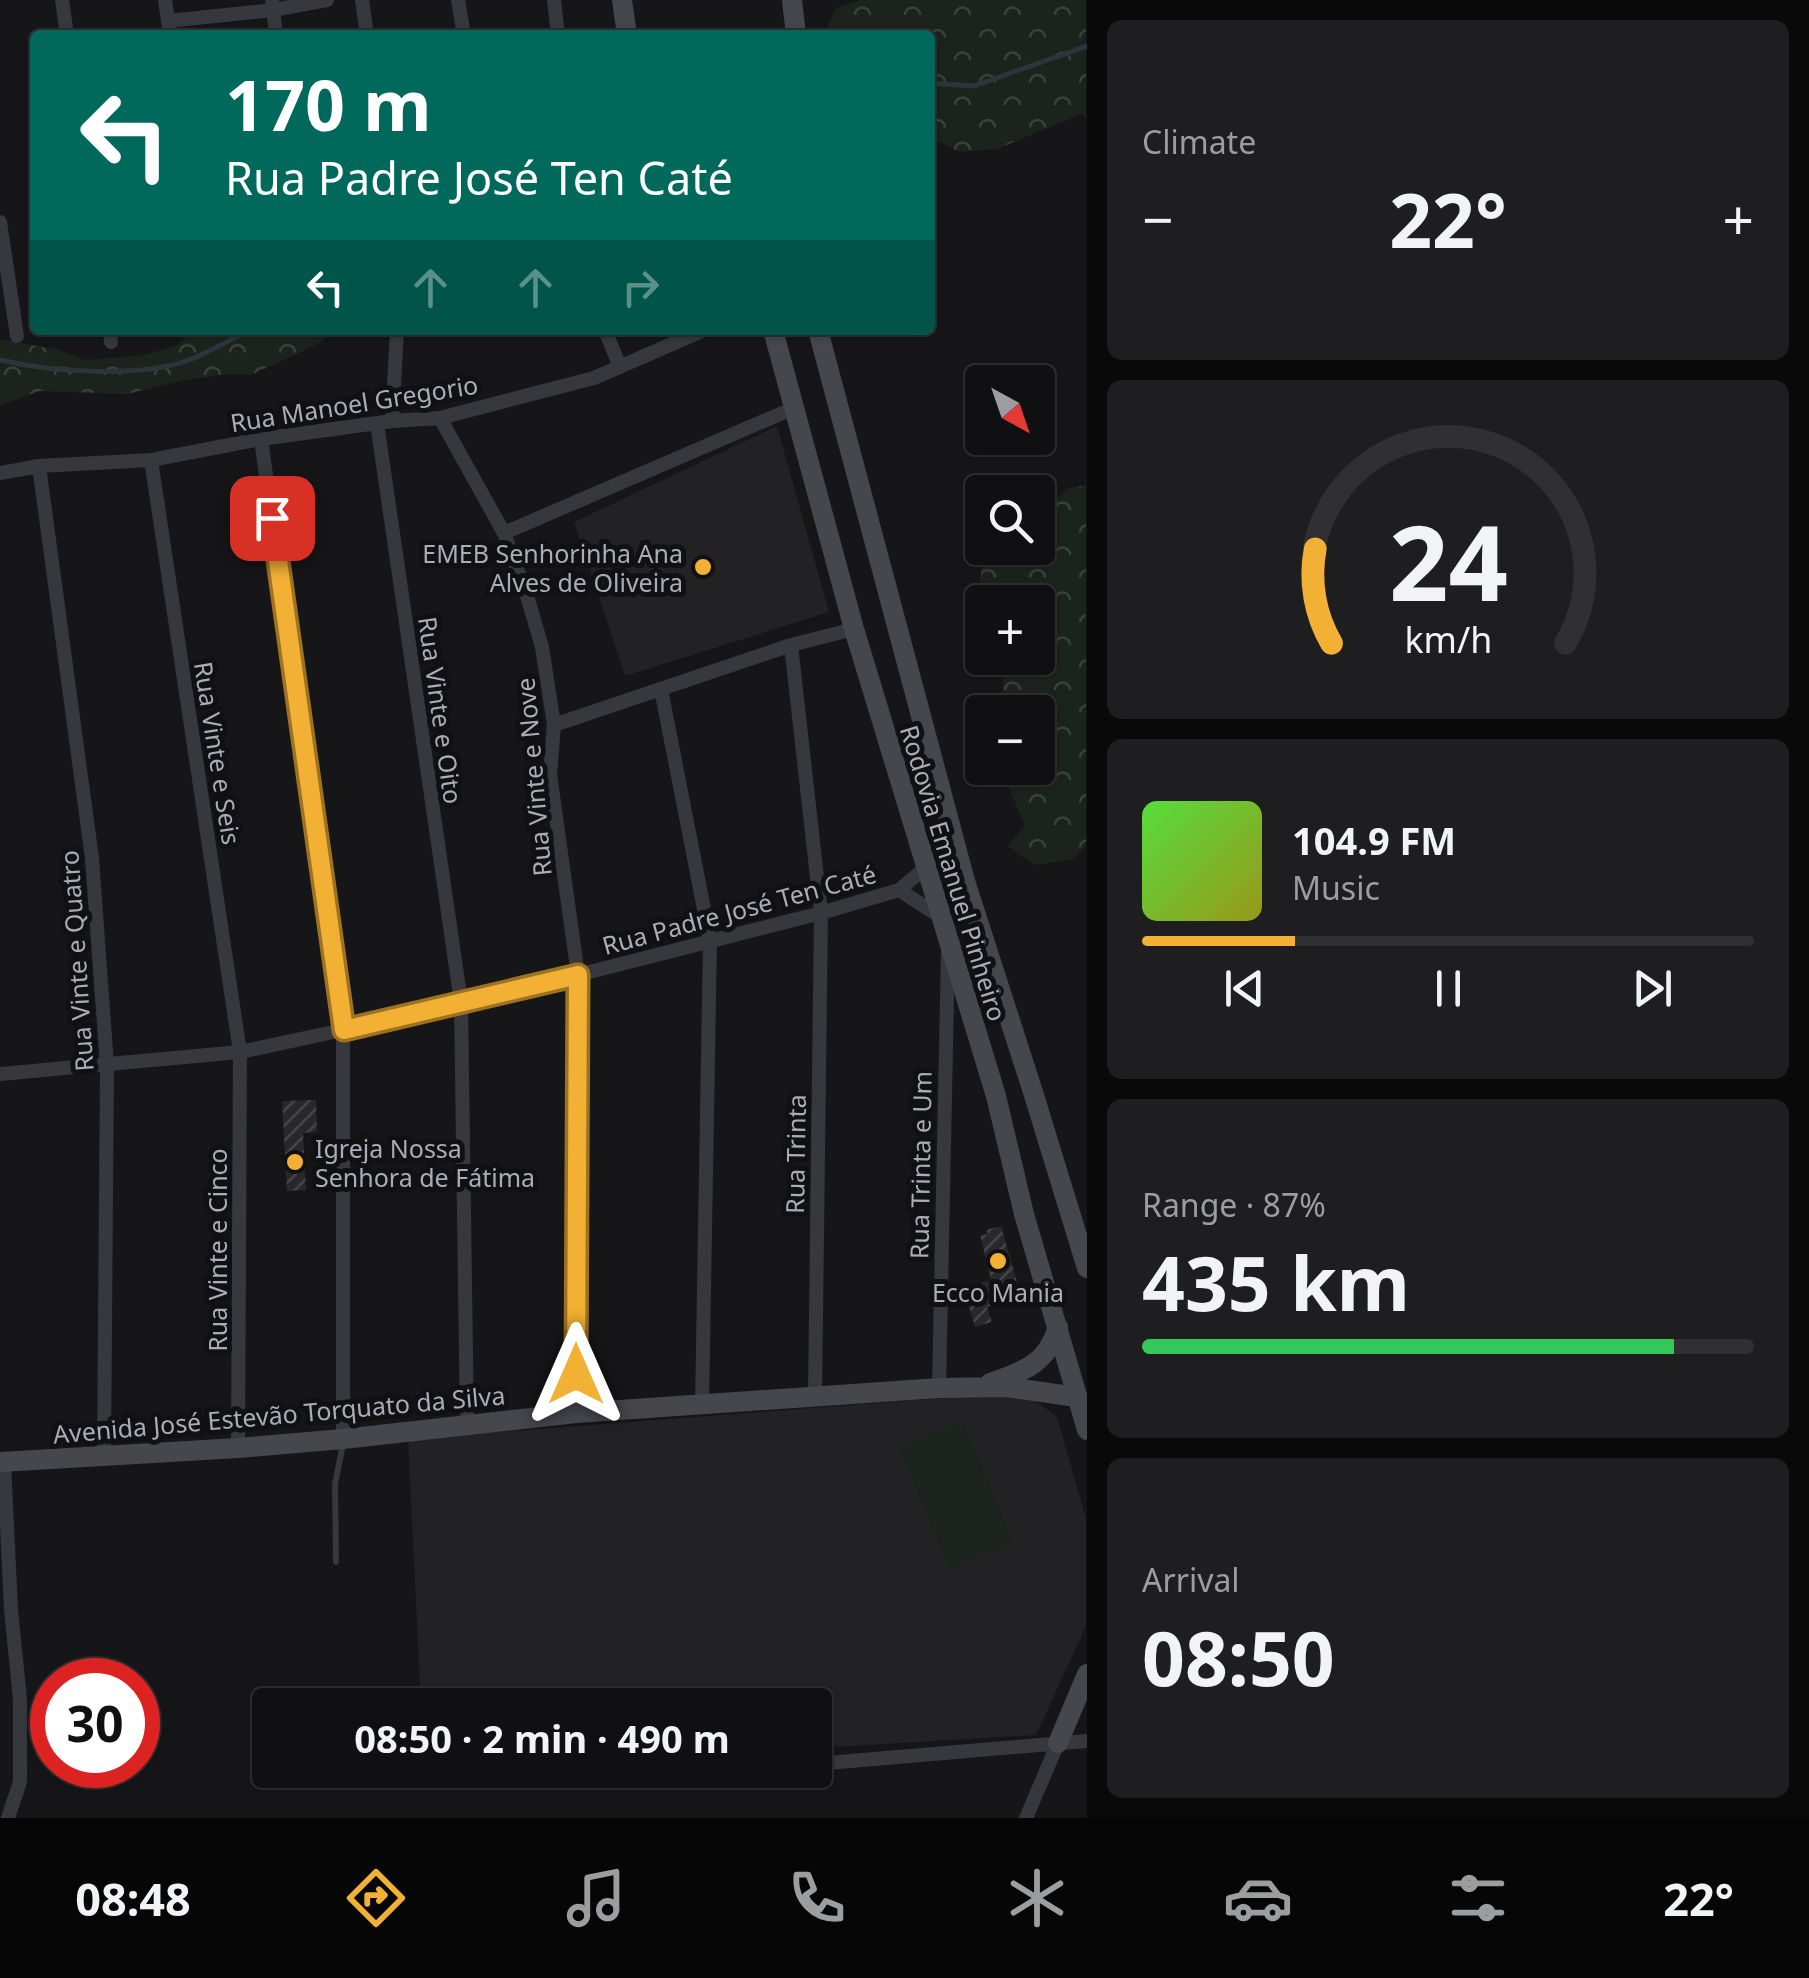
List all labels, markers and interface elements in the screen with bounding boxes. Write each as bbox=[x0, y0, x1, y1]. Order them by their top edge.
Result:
text: 170 m bbox=[225, 56, 432, 152]
icon: left bbox=[60, 70, 190, 200]
text: Climate bbox=[1142, 120, 1256, 163]
text: Rua Padre José Ten Caté bbox=[225, 147, 733, 208]
text: 22° bbox=[1389, 168, 1507, 270]
text: − bbox=[1142, 181, 1173, 256]
text: + bbox=[1723, 181, 1754, 256]
icon: left bbox=[298, 260, 353, 315]
icon: ahead bbox=[403, 260, 458, 315]
icon: ahead bbox=[508, 260, 563, 315]
icon: right bbox=[613, 260, 668, 315]
north arrow bbox=[965, 365, 1055, 455]
map controls bbox=[965, 365, 1055, 785]
street label: Rua Manoel Gregorio bbox=[228, 367, 480, 439]
button: search bbox=[965, 475, 1055, 565]
pin bbox=[230, 476, 315, 561]
text: 24 bbox=[1389, 490, 1507, 631]
icon: arrive bbox=[245, 491, 300, 546]
place label: EMEB Senhorinha Ana Alves de Oliveira bbox=[422, 536, 683, 599]
marker: EMEB Senhorinha Ana Alves de Oliveira bbox=[692, 556, 714, 578]
button: + bbox=[965, 585, 1055, 675]
street label: Rua Vinte e Oito bbox=[411, 614, 471, 806]
text: km/h bbox=[1404, 615, 1492, 663]
street label: Rua Vinte e Seis bbox=[187, 659, 249, 847]
street label: Rua Vinte e Nove bbox=[507, 676, 559, 878]
button: − bbox=[965, 695, 1055, 785]
street label: Rodovia Emanuel Pinheiro bbox=[893, 721, 1015, 1025]
text: 104.9 FM bbox=[1292, 814, 1456, 866]
street label: Rua Vinte e Quatro bbox=[51, 849, 101, 1073]
street label: Rua Padre José Ten Caté bbox=[598, 856, 880, 962]
text: Music bbox=[1292, 866, 1380, 909]
icon: previous bbox=[1217, 961, 1272, 1016]
icon: pause bbox=[1421, 961, 1476, 1016]
icon: next bbox=[1625, 961, 1680, 1016]
street label: Rua Trinta e Um bbox=[901, 1071, 939, 1259]
street label: Rua Trinta bbox=[777, 1094, 813, 1214]
place label: Igreja Nossa Senhora de Fátima bbox=[315, 1131, 535, 1194]
street label: Rua Vinte e Cinco bbox=[200, 1148, 234, 1352]
marker: Igreja Nossa Senhora de Fátima bbox=[284, 1151, 306, 1173]
text: Range · 87% bbox=[1142, 1183, 1326, 1226]
text: 435 km bbox=[1142, 1231, 1410, 1333]
marker: Ecco Mania bbox=[987, 1250, 1009, 1272]
place label: Ecco Mania bbox=[932, 1275, 1064, 1309]
position arrow bbox=[524, 1322, 628, 1426]
street label: Avenida José Estevão Torquato da Silva bbox=[51, 1377, 507, 1451]
text: Arrival bbox=[1142, 1558, 1240, 1601]
text: 08:50 bbox=[1142, 1606, 1335, 1708]
speed limit sign: 30 bbox=[30, 1658, 160, 1788]
text: 08:50 · 2 min · 490 m bbox=[354, 1712, 730, 1764]
icon: directions bbox=[341, 1863, 411, 1933]
icon: music bbox=[561, 1863, 631, 1933]
icon: phone bbox=[782, 1863, 852, 1933]
icon: climate bbox=[1002, 1863, 1072, 1933]
icon: car bbox=[1223, 1863, 1293, 1933]
icon: filters bbox=[1443, 1863, 1513, 1933]
text: 08:48 bbox=[75, 1868, 191, 1929]
text: 22° bbox=[1663, 1868, 1734, 1929]

